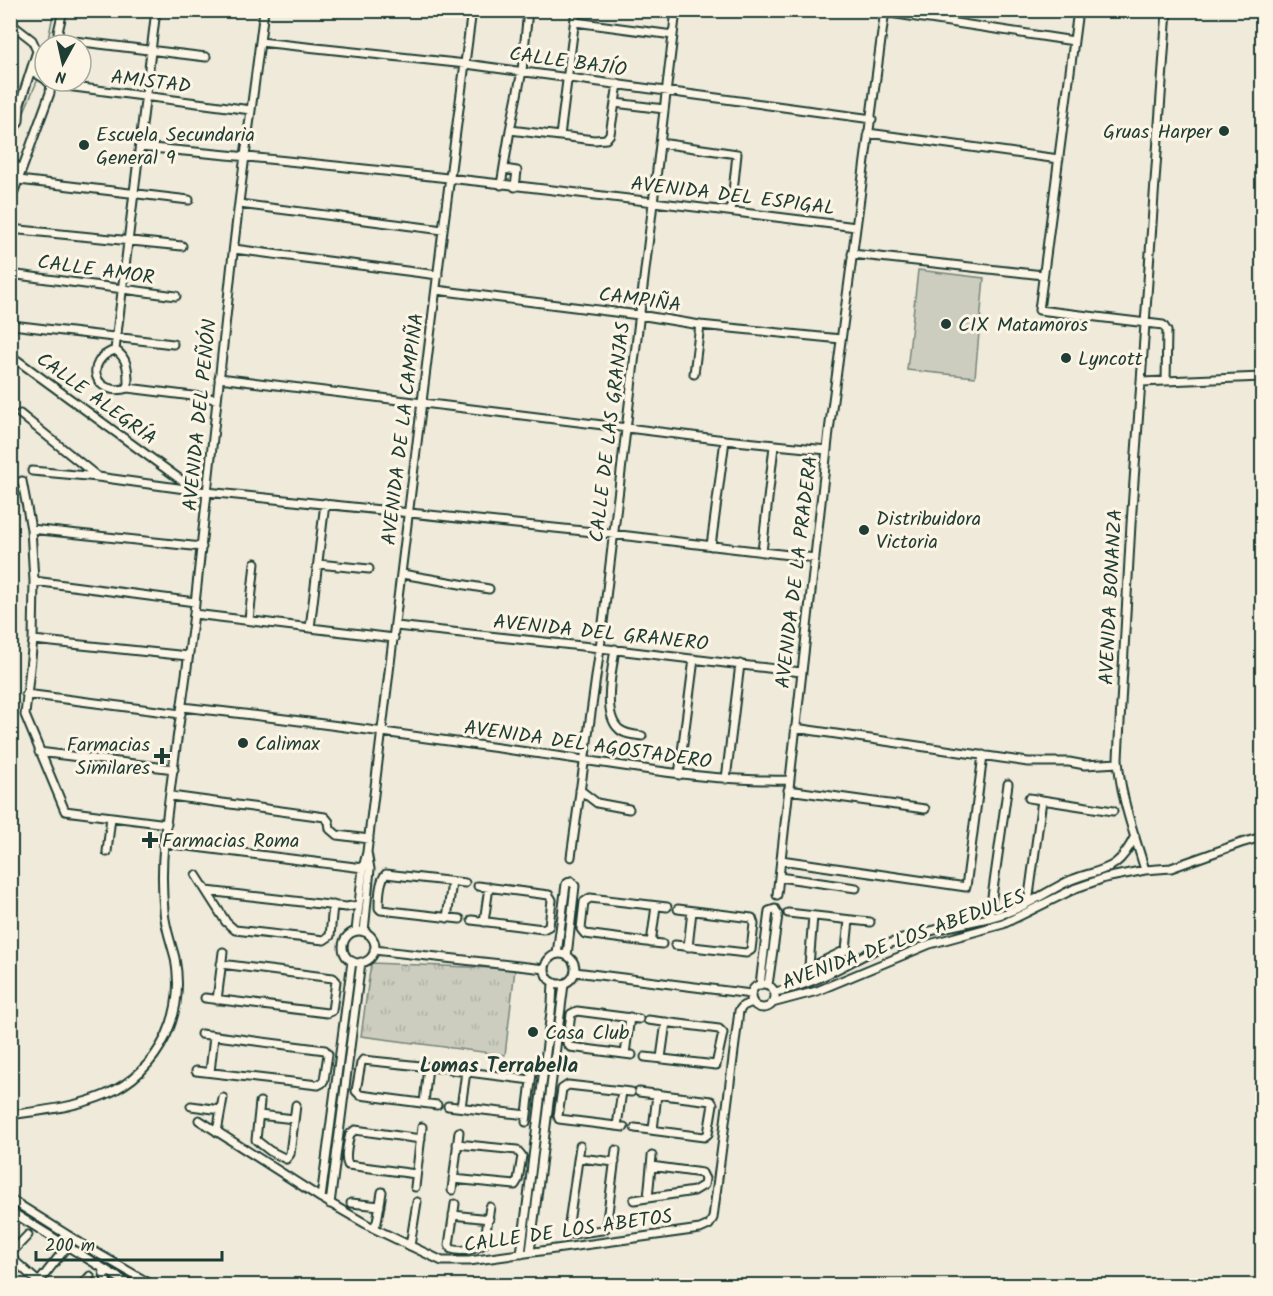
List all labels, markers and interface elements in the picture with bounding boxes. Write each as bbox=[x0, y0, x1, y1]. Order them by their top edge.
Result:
north arrow bbox=[33, 33, 93, 93]
street label: CALLE BAJÍO bbox=[507, 39, 629, 87]
street label: AMISTAD bbox=[109, 62, 193, 104]
text: N bbox=[54, 63, 68, 89]
place label: Gruas Harper bbox=[1103, 117, 1213, 149]
place label: Escuela Secundaria General 9 bbox=[96, 120, 255, 175]
marker: Gruas Harper bbox=[1217, 124, 1231, 138]
marker: Escuela Secundaria General 9 bbox=[77, 138, 91, 152]
street label: AVENIDA DEL ESPIGAL bbox=[629, 169, 837, 225]
street label: CALLE AMOR bbox=[35, 247, 156, 295]
street label: CAMPIÑA bbox=[597, 279, 683, 323]
place label: CIX Matamoros bbox=[958, 310, 1089, 342]
street label: AVENIDA DE LA CAMPIÑA bbox=[374, 311, 434, 547]
marker: CIX Matamoros bbox=[939, 317, 953, 331]
street label: AVENIDA DEL PEÑÓN bbox=[175, 318, 227, 513]
street label: CALLE DE LAS GRANJAS bbox=[582, 320, 640, 544]
place label: Lyncott bbox=[1078, 344, 1143, 376]
street label: CALLE ALEGRÍA bbox=[29, 345, 163, 455]
marker: Lyncott bbox=[1059, 351, 1073, 365]
street label: AVENIDA DE LA PRADERA bbox=[768, 454, 828, 690]
place label: Distribuidora Victoria bbox=[876, 504, 981, 559]
street label: AVENIDA BONANZA bbox=[1091, 508, 1133, 686]
marker: Distribuidora Victoria bbox=[857, 523, 871, 537]
street label: AVENIDA DEL GRANERO bbox=[492, 607, 710, 661]
street label: AVENIDA DEL AGOSTADERO bbox=[462, 713, 713, 779]
place label: Calimax bbox=[255, 729, 320, 761]
place label: Farmacias Similares bbox=[67, 730, 150, 785]
marker: Calimax bbox=[236, 736, 250, 750]
marker: Farmacias Similares bbox=[155, 749, 169, 763]
place label: Farmacias Roma bbox=[162, 826, 299, 858]
marker: Farmacias Roma bbox=[143, 833, 157, 847]
street label: AVENIDA DE LOS ABEDULES bbox=[778, 882, 1030, 1000]
place label: Casa Club bbox=[545, 1018, 630, 1050]
marker: Casa Club bbox=[526, 1025, 540, 1039]
district label: Lomas Terrabella bbox=[420, 1050, 579, 1083]
street label: CALLE DE LOS ABETOS bbox=[462, 1201, 675, 1262]
scale bar bbox=[36, 1224, 222, 1262]
text: 200 m bbox=[45, 1232, 95, 1261]

